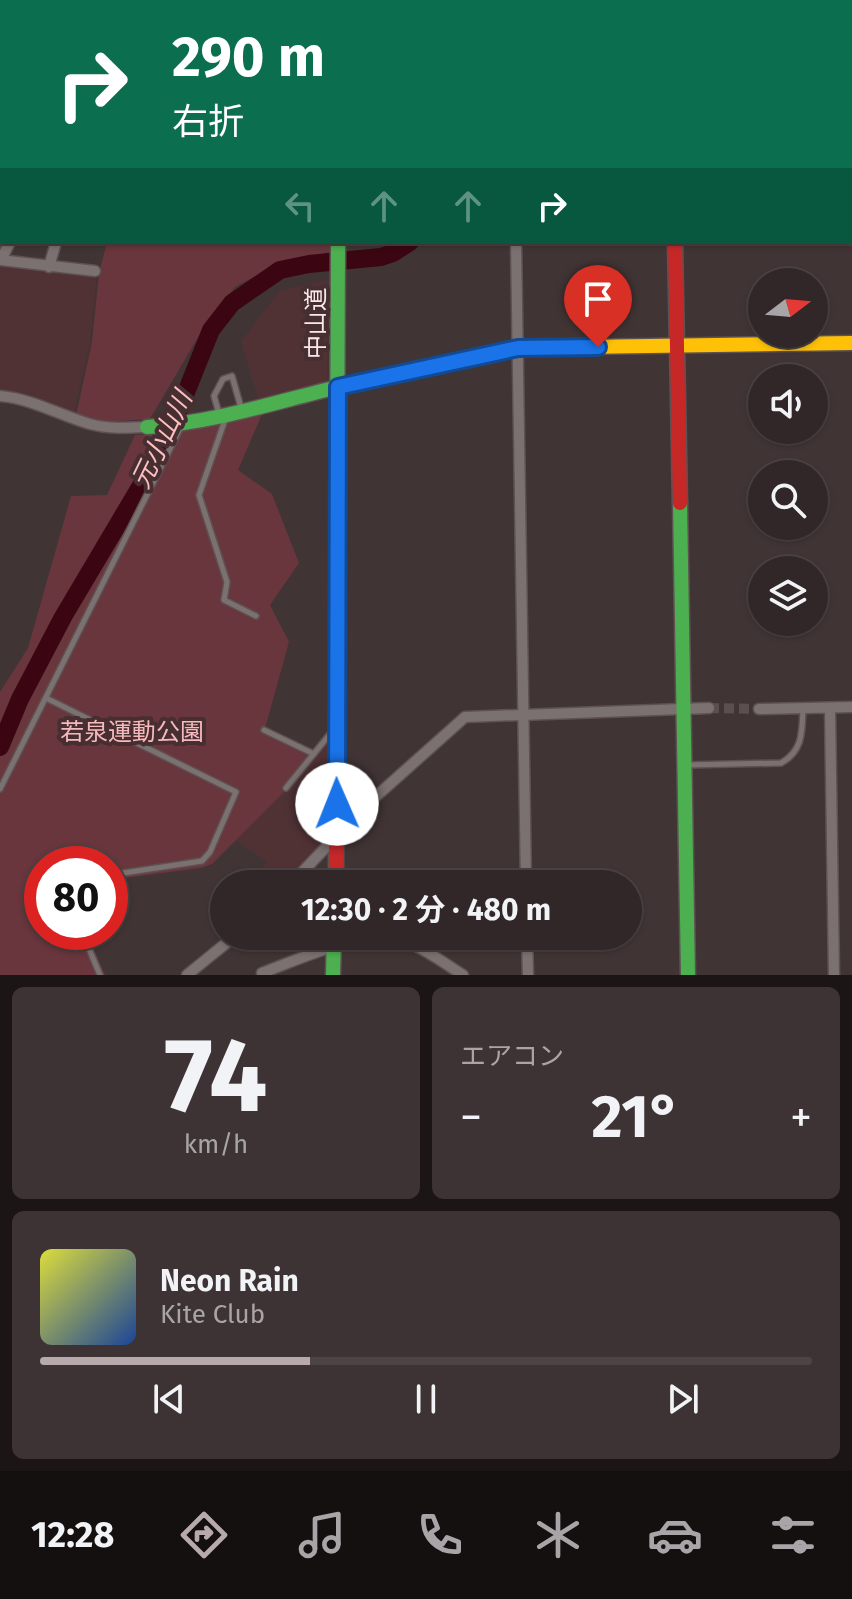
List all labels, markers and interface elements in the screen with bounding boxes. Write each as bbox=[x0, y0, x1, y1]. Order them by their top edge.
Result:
text: 290 m bbox=[172, 24, 325, 91]
icon: right bbox=[40, 32, 144, 136]
text: 右折 bbox=[172, 100, 244, 144]
icon: left bbox=[278, 184, 322, 228]
icon: ahead bbox=[362, 184, 406, 228]
icon: ahead bbox=[446, 184, 490, 228]
icon: right bbox=[530, 184, 574, 228]
pin bbox=[564, 265, 632, 347]
north arrow bbox=[748, 268, 828, 348]
map controls bbox=[748, 268, 828, 636]
icon: arrive bbox=[576, 277, 620, 321]
street label: 中山道 bbox=[302, 287, 330, 359]
button: sound bbox=[748, 364, 828, 444]
water label: 元小山川 bbox=[125, 384, 200, 494]
button: search bbox=[748, 460, 828, 540]
button: layers bbox=[748, 556, 828, 636]
park label: 若泉運動公園 bbox=[60, 718, 204, 746]
position arrow bbox=[295, 762, 379, 846]
speed limit sign: 80 bbox=[24, 846, 128, 950]
text: 12:30 · 2 分 · 480 m bbox=[301, 892, 551, 928]
text: 74 bbox=[164, 1014, 268, 1139]
text: エアコン bbox=[460, 1041, 564, 1072]
text: 21° bbox=[592, 1081, 680, 1153]
text: − bbox=[460, 1091, 482, 1144]
text: + bbox=[790, 1091, 812, 1144]
text: km/h bbox=[184, 1129, 248, 1160]
text: Neon Rain bbox=[160, 1263, 299, 1299]
text: Kite Club bbox=[160, 1299, 265, 1330]
icon: previous bbox=[147, 1377, 191, 1421]
icon: pause bbox=[404, 1377, 448, 1421]
icon: next bbox=[661, 1377, 705, 1421]
icon: directions bbox=[176, 1507, 232, 1563]
icon: music bbox=[294, 1507, 350, 1563]
icon: phone bbox=[412, 1507, 468, 1563]
icon: climate bbox=[530, 1507, 586, 1563]
icon: car bbox=[647, 1507, 703, 1563]
icon: filters bbox=[765, 1507, 821, 1563]
text: 12:28 bbox=[31, 1513, 114, 1557]

